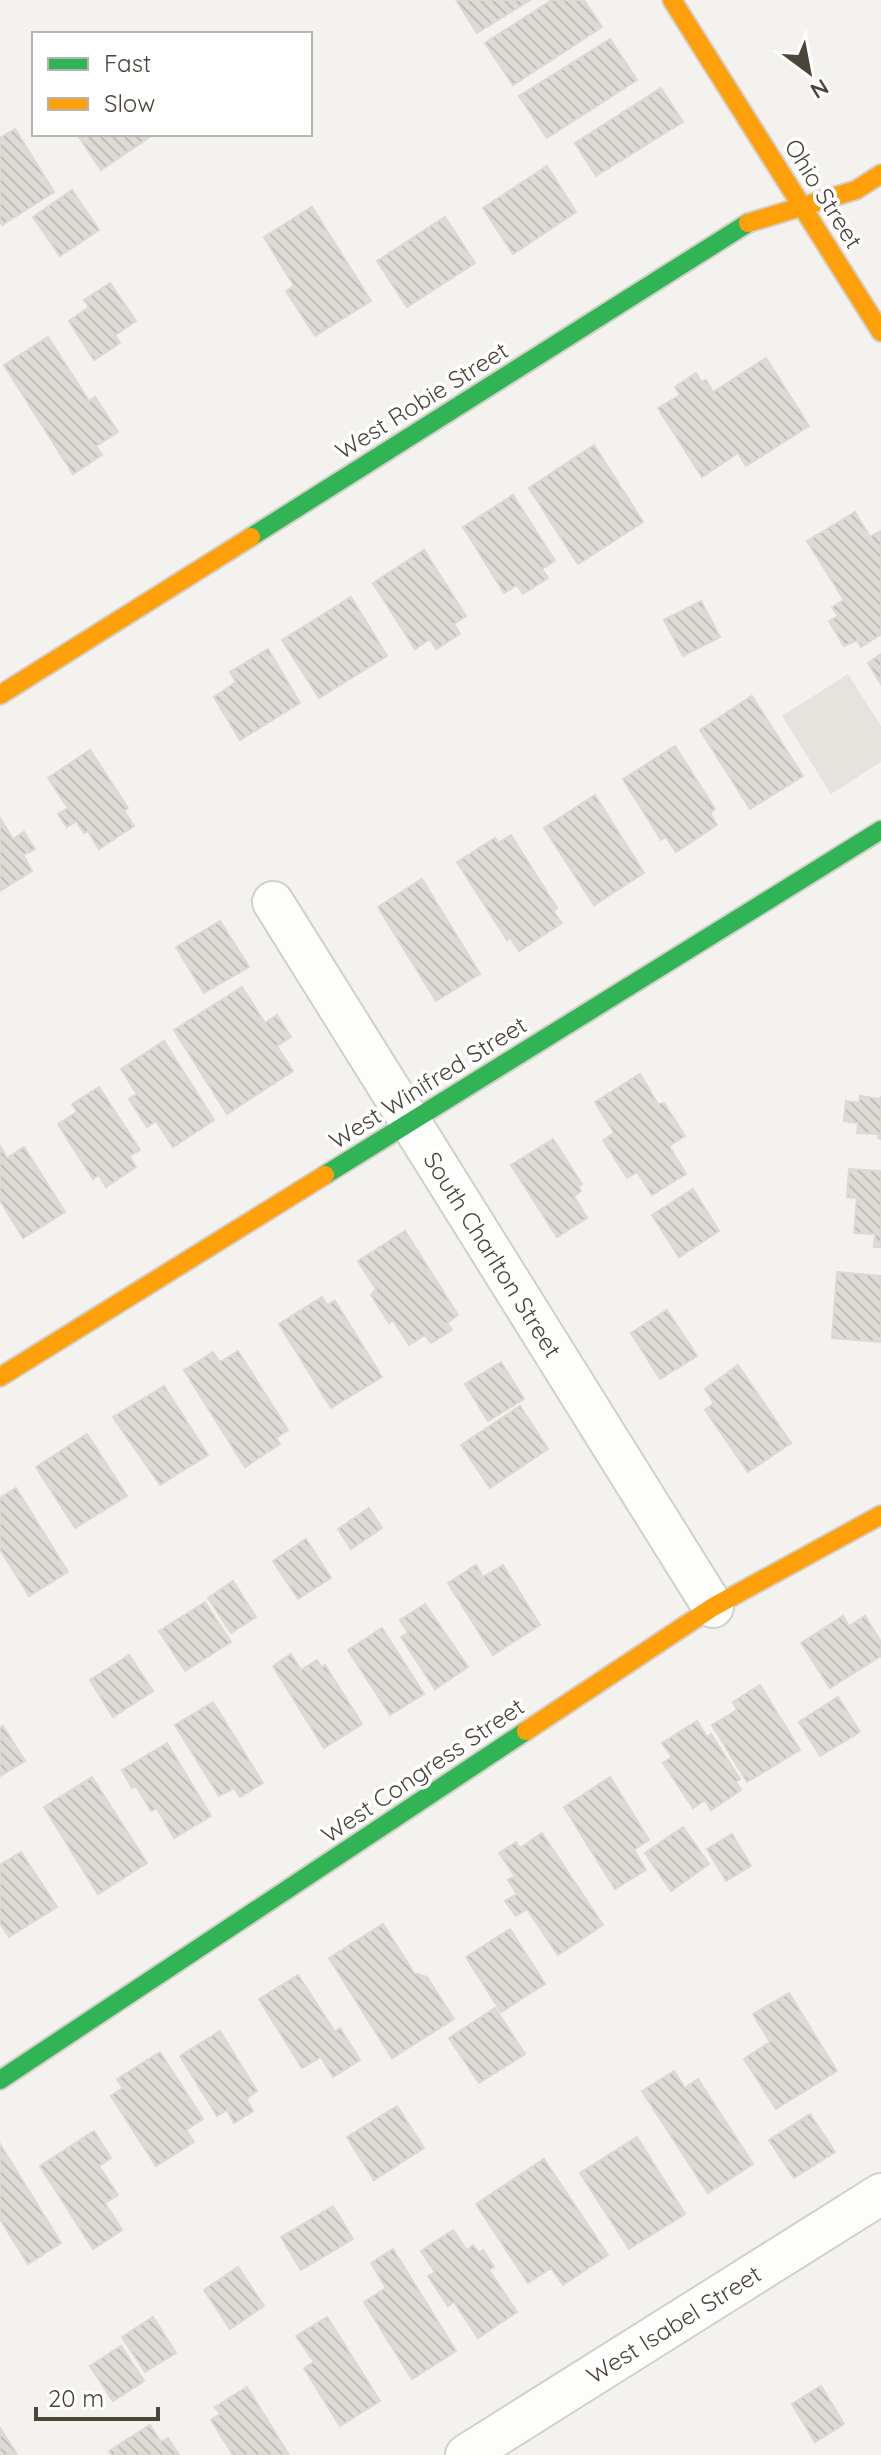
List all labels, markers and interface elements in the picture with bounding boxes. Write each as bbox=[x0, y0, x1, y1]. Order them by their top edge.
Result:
legend bbox=[32, 32, 312, 136]
north arrow bbox=[769, 32, 849, 112]
text: Fast bbox=[104, 48, 151, 78]
text: N bbox=[805, 73, 834, 105]
text: Slow bbox=[104, 88, 155, 118]
street label: Ohio Street bbox=[778, 133, 869, 254]
street label: West Robie Street bbox=[329, 335, 513, 465]
street label: West Winifred Street bbox=[323, 1009, 532, 1155]
street label: South Charlton Street bbox=[417, 1146, 568, 1363]
street label: West Congress Street bbox=[315, 1691, 530, 1849]
street label: West Isabel Street bbox=[581, 2258, 766, 2390]
scale bar bbox=[36, 2371, 158, 2421]
text: 20 m bbox=[48, 2383, 104, 2413]

